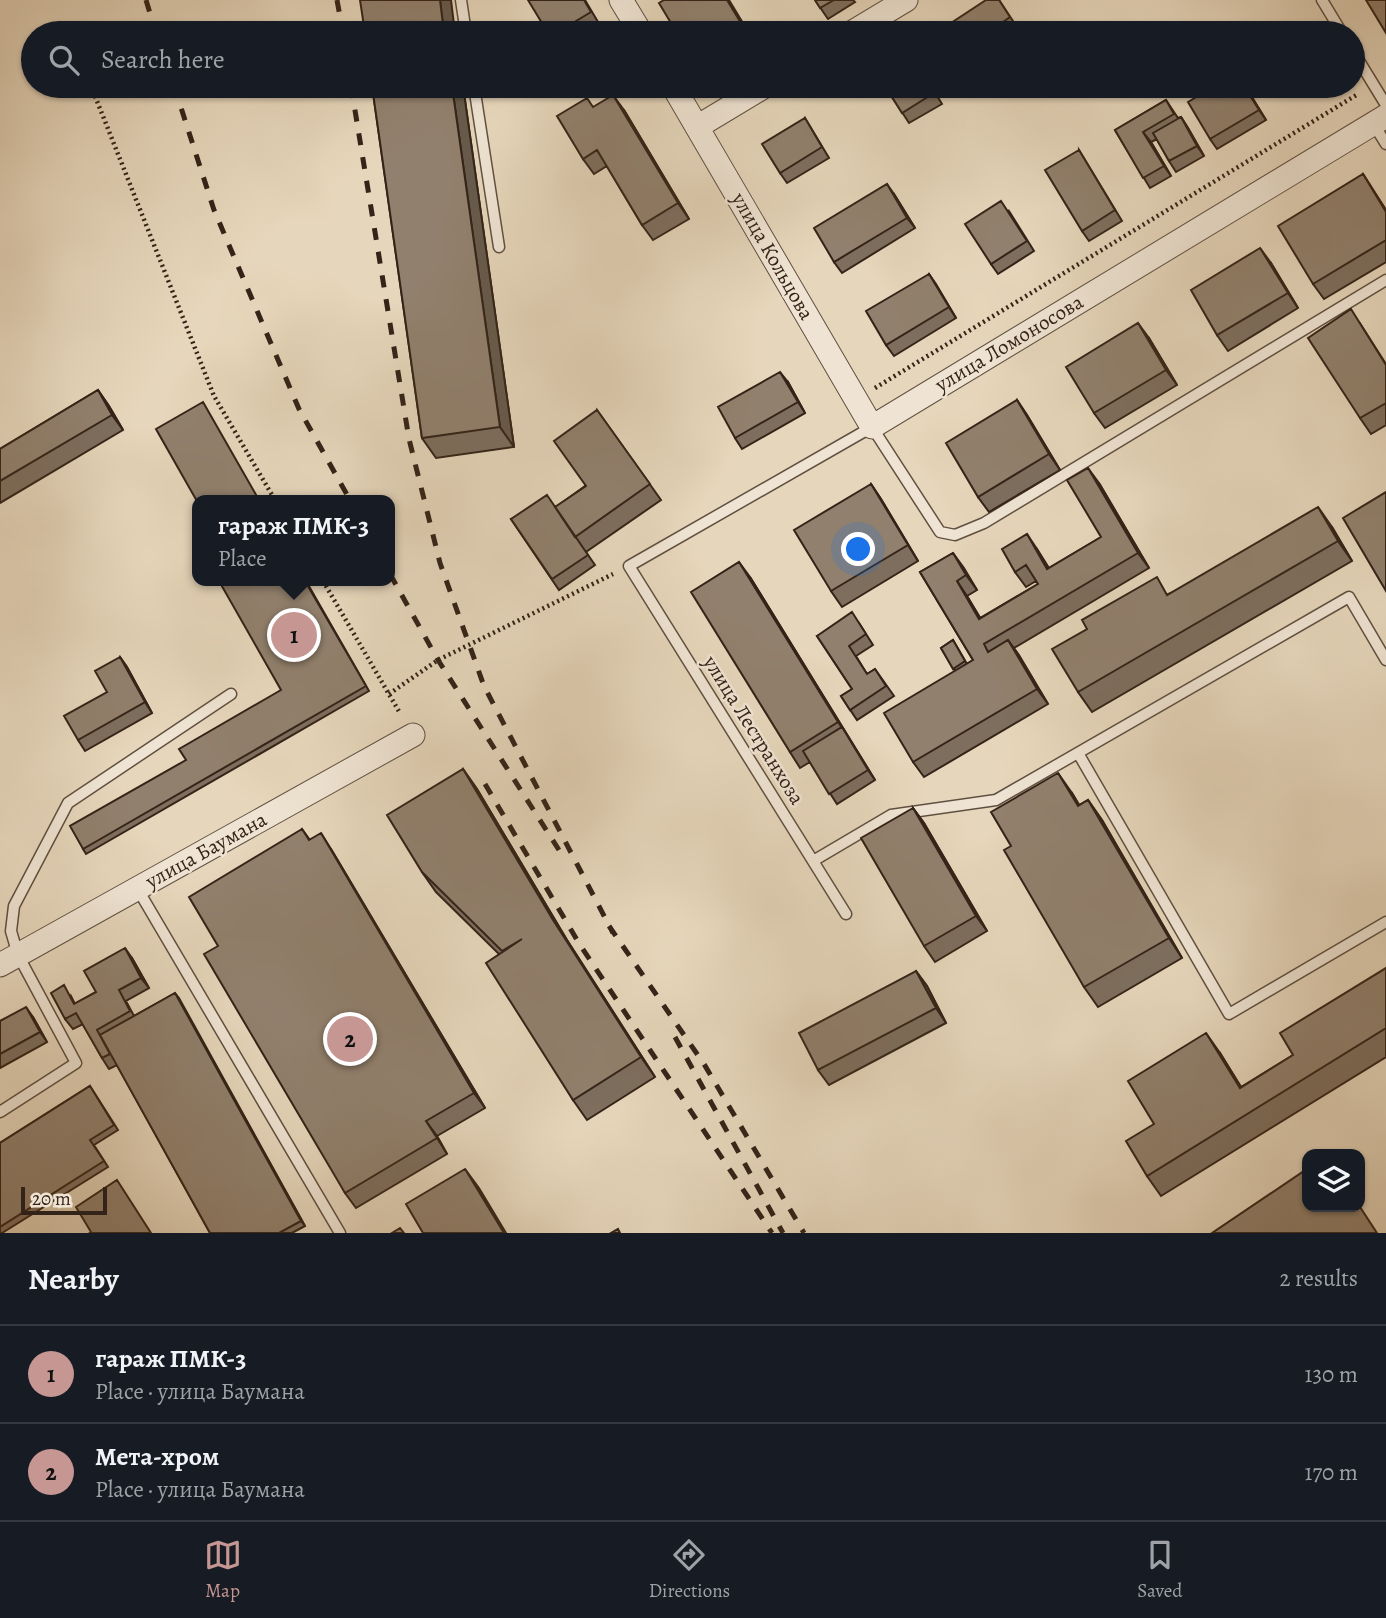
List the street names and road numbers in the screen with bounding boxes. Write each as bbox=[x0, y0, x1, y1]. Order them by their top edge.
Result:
street label: улица Кольцова bbox=[725, 186, 821, 325]
street label: улица Ломоносова bbox=[929, 288, 1089, 399]
street label: улица Лестранхоза bbox=[696, 649, 811, 810]
street label: улица Баумана bbox=[139, 805, 272, 895]

